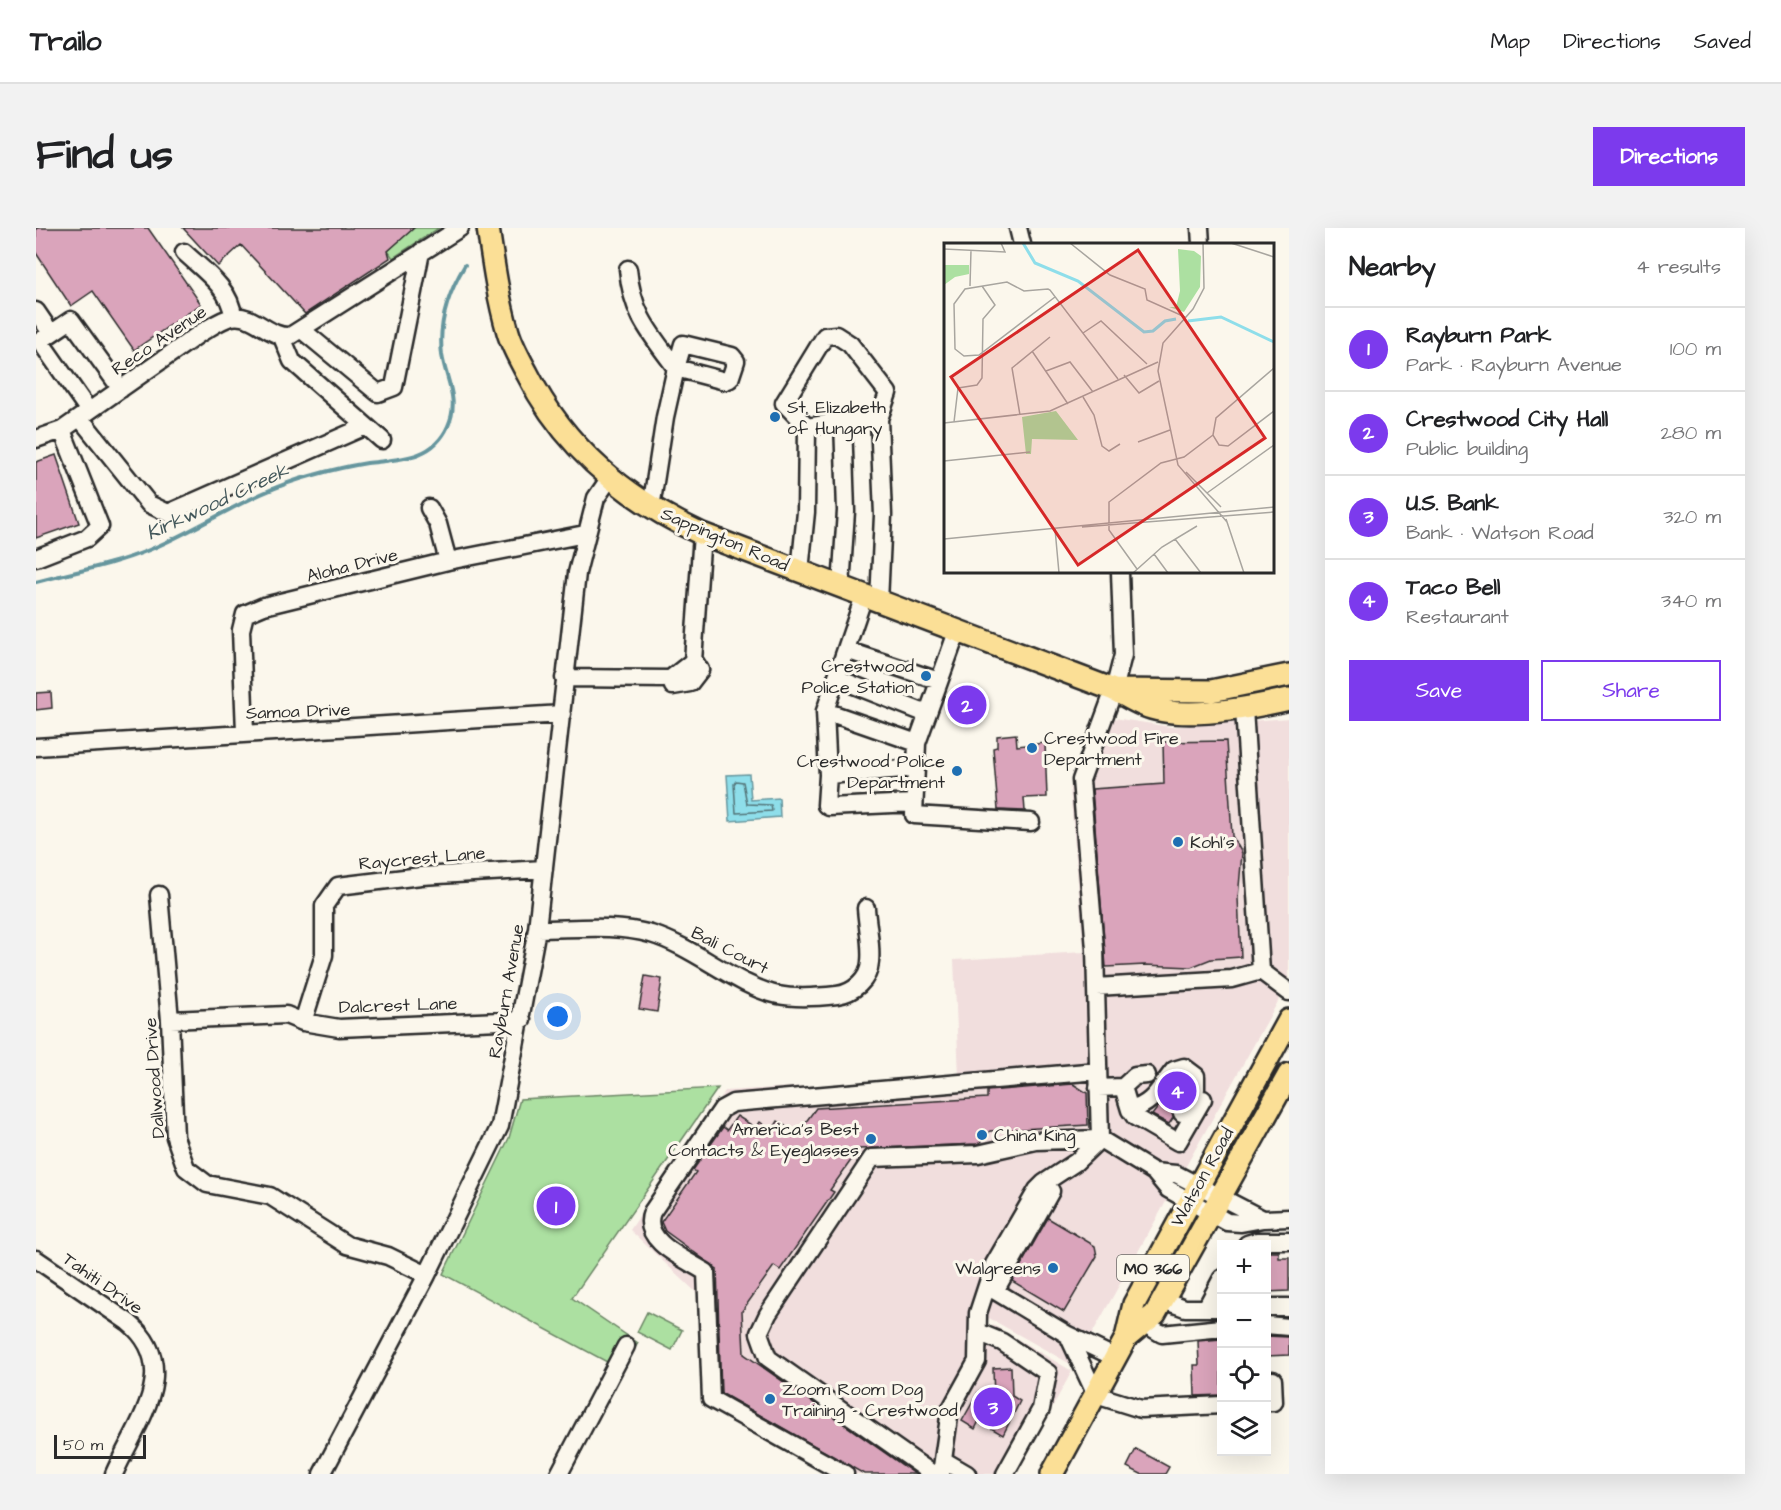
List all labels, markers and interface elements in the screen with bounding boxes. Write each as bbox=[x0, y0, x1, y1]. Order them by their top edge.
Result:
text: Trailo bbox=[30, 22, 102, 61]
text: Map bbox=[1490, 27, 1530, 56]
text: Directions bbox=[1563, 27, 1661, 56]
text: Saved bbox=[1694, 27, 1751, 56]
text: Find us bbox=[36, 127, 173, 185]
button: Directions bbox=[1593, 127, 1745, 186]
inset map bbox=[944, 243, 1274, 573]
text: Nearby bbox=[1349, 249, 1436, 285]
text: 4 results bbox=[1636, 253, 1721, 281]
street label: Reco Avenue bbox=[107, 299, 212, 381]
text: Rayburn Park bbox=[1406, 320, 1551, 351]
text: 1 bbox=[1367, 335, 1370, 363]
text: 100 m bbox=[1670, 335, 1721, 363]
text: Park · Rayburn Avenue bbox=[1406, 351, 1622, 379]
place label: St. Elizabeth of Hungary bbox=[787, 395, 886, 442]
text: Crestwood City Hall bbox=[1406, 404, 1608, 435]
marker: St. Elizabeth of Hungary bbox=[768, 410, 782, 424]
text: 2 bbox=[1363, 419, 1374, 447]
text: 280 m bbox=[1660, 419, 1721, 447]
text: Public building bbox=[1406, 435, 1528, 463]
water label: Kirkwood Creek bbox=[141, 456, 294, 547]
text: U.S. Bank bbox=[1406, 488, 1499, 519]
street label: Sappington Road bbox=[657, 501, 793, 579]
text: 3 bbox=[1363, 503, 1374, 531]
text: 320 m bbox=[1663, 503, 1721, 531]
text: Bank · Watson Road bbox=[1406, 519, 1594, 547]
street label: Aloha Drive bbox=[304, 542, 401, 589]
text: Taco Bell bbox=[1406, 572, 1500, 603]
text: 4 bbox=[1362, 587, 1375, 615]
text: 340 m bbox=[1661, 587, 1721, 615]
text: Restaurant bbox=[1406, 603, 1509, 631]
place label: Crestwood Police Station bbox=[801, 654, 914, 700]
button: Save bbox=[1349, 660, 1529, 721]
button: Share bbox=[1541, 660, 1721, 721]
marker: Crestwood Police Station bbox=[919, 669, 933, 683]
pin: 2 bbox=[948, 682, 986, 728]
street label: Samoa Drive bbox=[245, 697, 351, 726]
place label: Crestwood Fire Department bbox=[1044, 726, 1179, 772]
marker: Crestwood Fire Department bbox=[1025, 741, 1039, 755]
place label: Crestwood Police Department bbox=[797, 749, 946, 795]
marker: Crestwood Police Department bbox=[950, 764, 964, 778]
place label: Kohl's bbox=[1190, 830, 1235, 855]
marker: Kohl's bbox=[1171, 835, 1185, 849]
street label: Raycrest Lane bbox=[358, 840, 487, 877]
street label: Bali Court bbox=[687, 920, 773, 981]
street label: Rayburn Avenue bbox=[482, 922, 532, 1060]
street label: Dalcrest Lane bbox=[338, 991, 458, 1020]
your location bbox=[543, 1002, 572, 1031]
street label: Dallwood Drive bbox=[138, 1016, 171, 1139]
pin: 4 bbox=[1158, 1068, 1196, 1114]
place label: America's Best Contacts & Eyeglasses bbox=[668, 1117, 860, 1164]
place label: China King bbox=[994, 1123, 1076, 1149]
street label: Watson Road bbox=[1165, 1123, 1240, 1231]
marker: China King bbox=[975, 1128, 989, 1142]
marker: America's Best Contacts & Eyeglasses bbox=[864, 1132, 878, 1146]
pin: 1 bbox=[536, 1184, 576, 1228]
map controls bbox=[1217, 1240, 1271, 1456]
button: + bbox=[1217, 1240, 1271, 1294]
street label: Tahiti Drive bbox=[58, 1247, 148, 1320]
road number: MO 366 bbox=[1117, 1255, 1189, 1281]
place label: Walgreens bbox=[955, 1256, 1041, 1282]
marker: Walgreens bbox=[1046, 1261, 1060, 1275]
button: − bbox=[1217, 1294, 1271, 1348]
button: locate bbox=[1217, 1348, 1271, 1402]
place label: Zoom Room Dog Training - Crestwood bbox=[782, 1377, 958, 1424]
pin: 3 bbox=[974, 1384, 1012, 1430]
marker: Zoom Room Dog Training - Crestwood bbox=[763, 1392, 777, 1406]
button: layers bbox=[1217, 1402, 1271, 1456]
scale bar bbox=[54, 1432, 146, 1460]
text: 50 m bbox=[63, 1434, 103, 1456]

